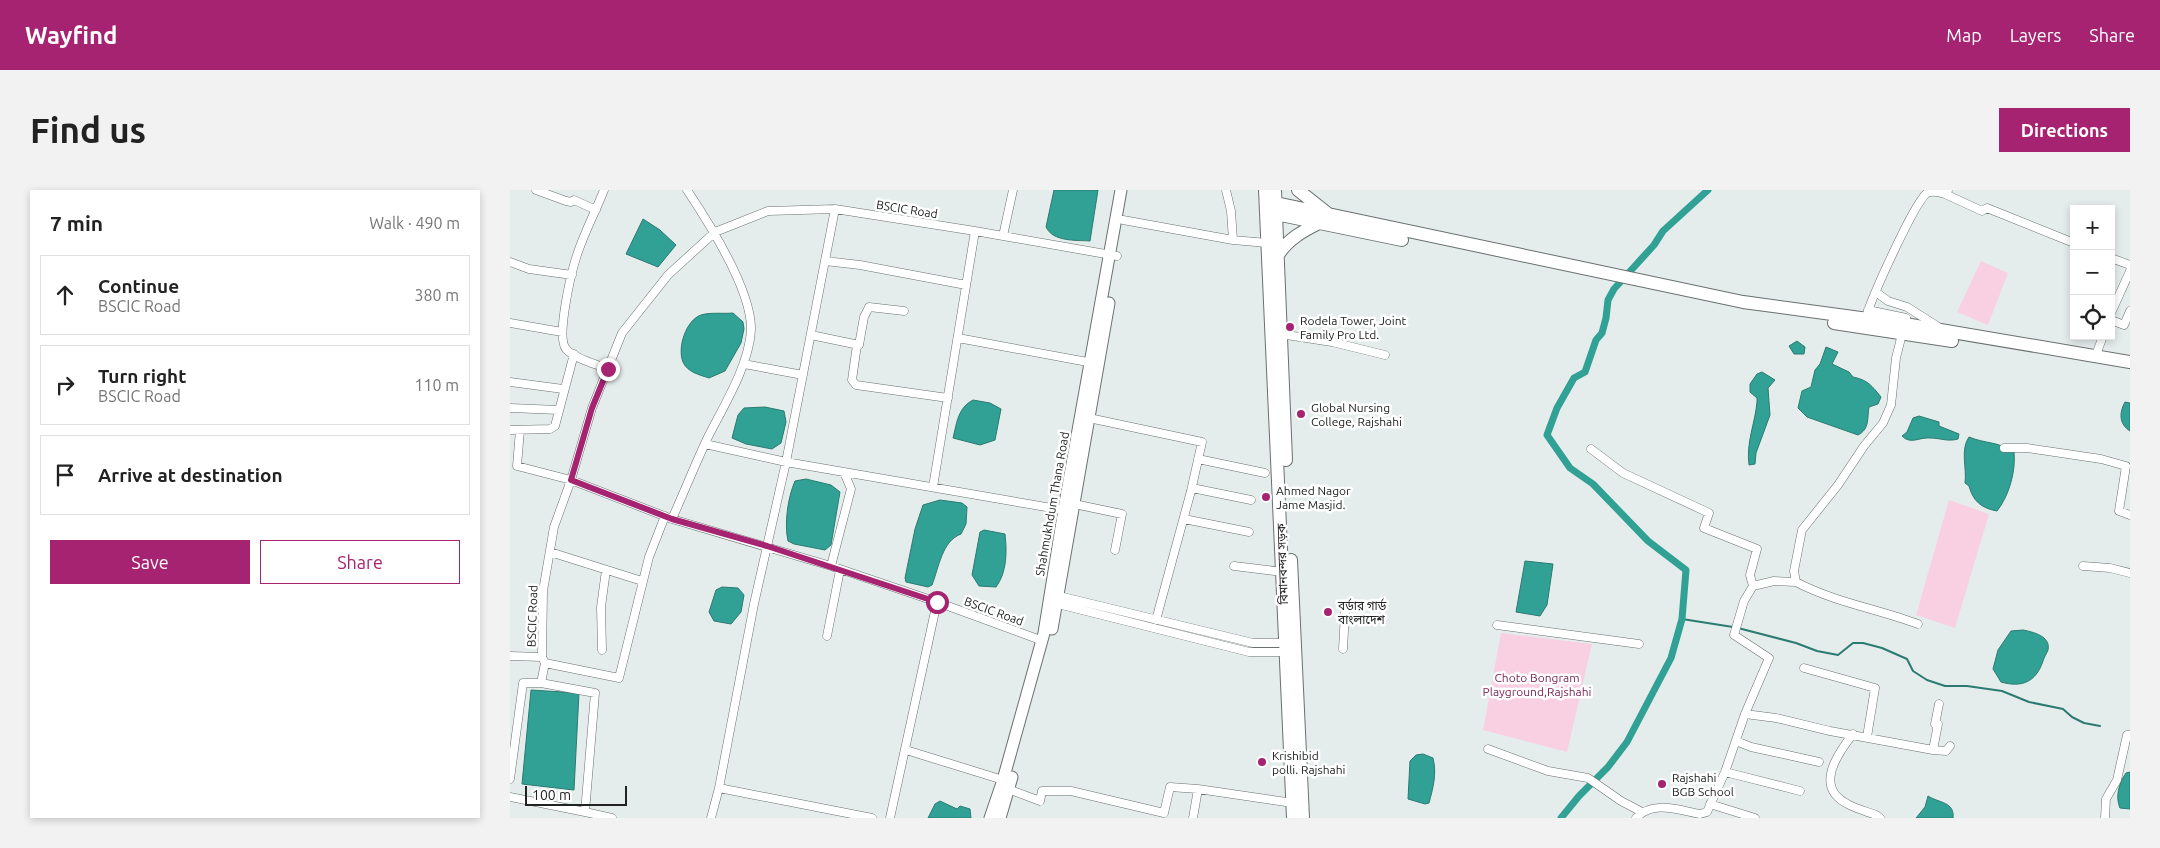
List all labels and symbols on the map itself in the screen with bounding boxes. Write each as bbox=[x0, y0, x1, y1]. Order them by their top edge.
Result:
street label: BSCIC Road bbox=[875, 198, 939, 220]
place label: Rodela Tower, Joint Family Pro Ltd. bbox=[1300, 314, 1407, 341]
marker: Rodela Tower, Joint Family Pro Ltd. bbox=[1284, 321, 1296, 333]
route end bbox=[597, 358, 620, 381]
place label: Global Nursing College, Rajshahi bbox=[1311, 401, 1402, 428]
marker: Global Nursing College, Rajshahi bbox=[1295, 408, 1307, 420]
street label: Shahmukhdum Thana Road bbox=[1033, 431, 1071, 577]
place label: Ahmed Nagor Jame Masjid. bbox=[1276, 484, 1351, 511]
marker: Ahmed Nagor Jame Masjid. bbox=[1260, 491, 1272, 503]
street label: বিমানবন্দর সড়ক bbox=[1273, 523, 1291, 606]
street label: BSCIC Road bbox=[524, 585, 540, 647]
route start bbox=[926, 591, 949, 614]
street label: BSCIC Road bbox=[963, 594, 1025, 628]
place label: বর্ডার গার্ড বাংলাদেশ bbox=[1337, 598, 1387, 626]
marker: বর্ডার গার্ড বাংলাদেশ bbox=[1322, 606, 1334, 618]
park label: Choto Bongram Playground,Rajshahi bbox=[1483, 671, 1592, 698]
place label: Krishibid polli. Rajshahi bbox=[1272, 749, 1346, 776]
marker: Krishibid polli. Rajshahi bbox=[1256, 756, 1268, 768]
place label: Rajshahi BGB School bbox=[1672, 771, 1734, 798]
marker: Rajshahi BGB School bbox=[1656, 778, 1668, 790]
scale bar bbox=[525, 783, 628, 806]

